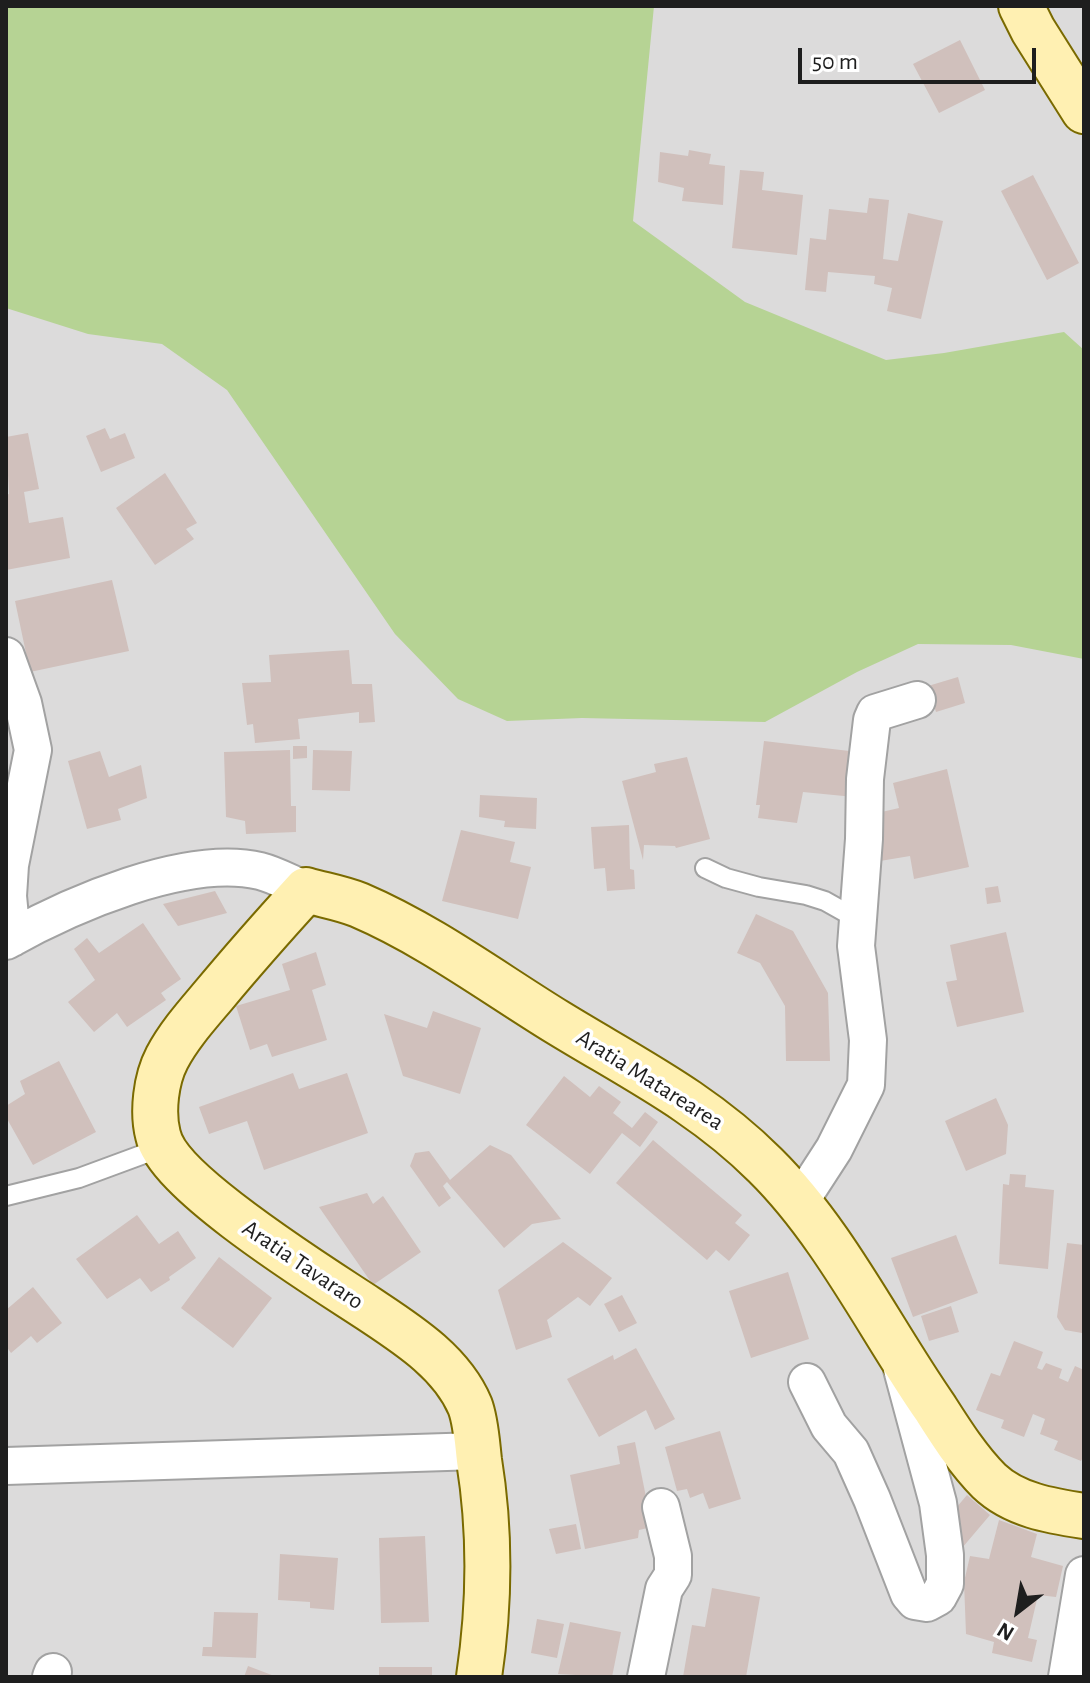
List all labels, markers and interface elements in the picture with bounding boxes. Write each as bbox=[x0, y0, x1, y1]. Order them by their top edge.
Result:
scale bar bbox=[802, 32, 1040, 82]
text: 50 m bbox=[812, 50, 858, 74]
street label: Aratia Matarearea bbox=[571, 1023, 729, 1137]
street label: Aratia Tavararo bbox=[237, 1214, 369, 1316]
north arrow bbox=[978, 1571, 1058, 1651]
text: N bbox=[993, 1618, 1018, 1645]

